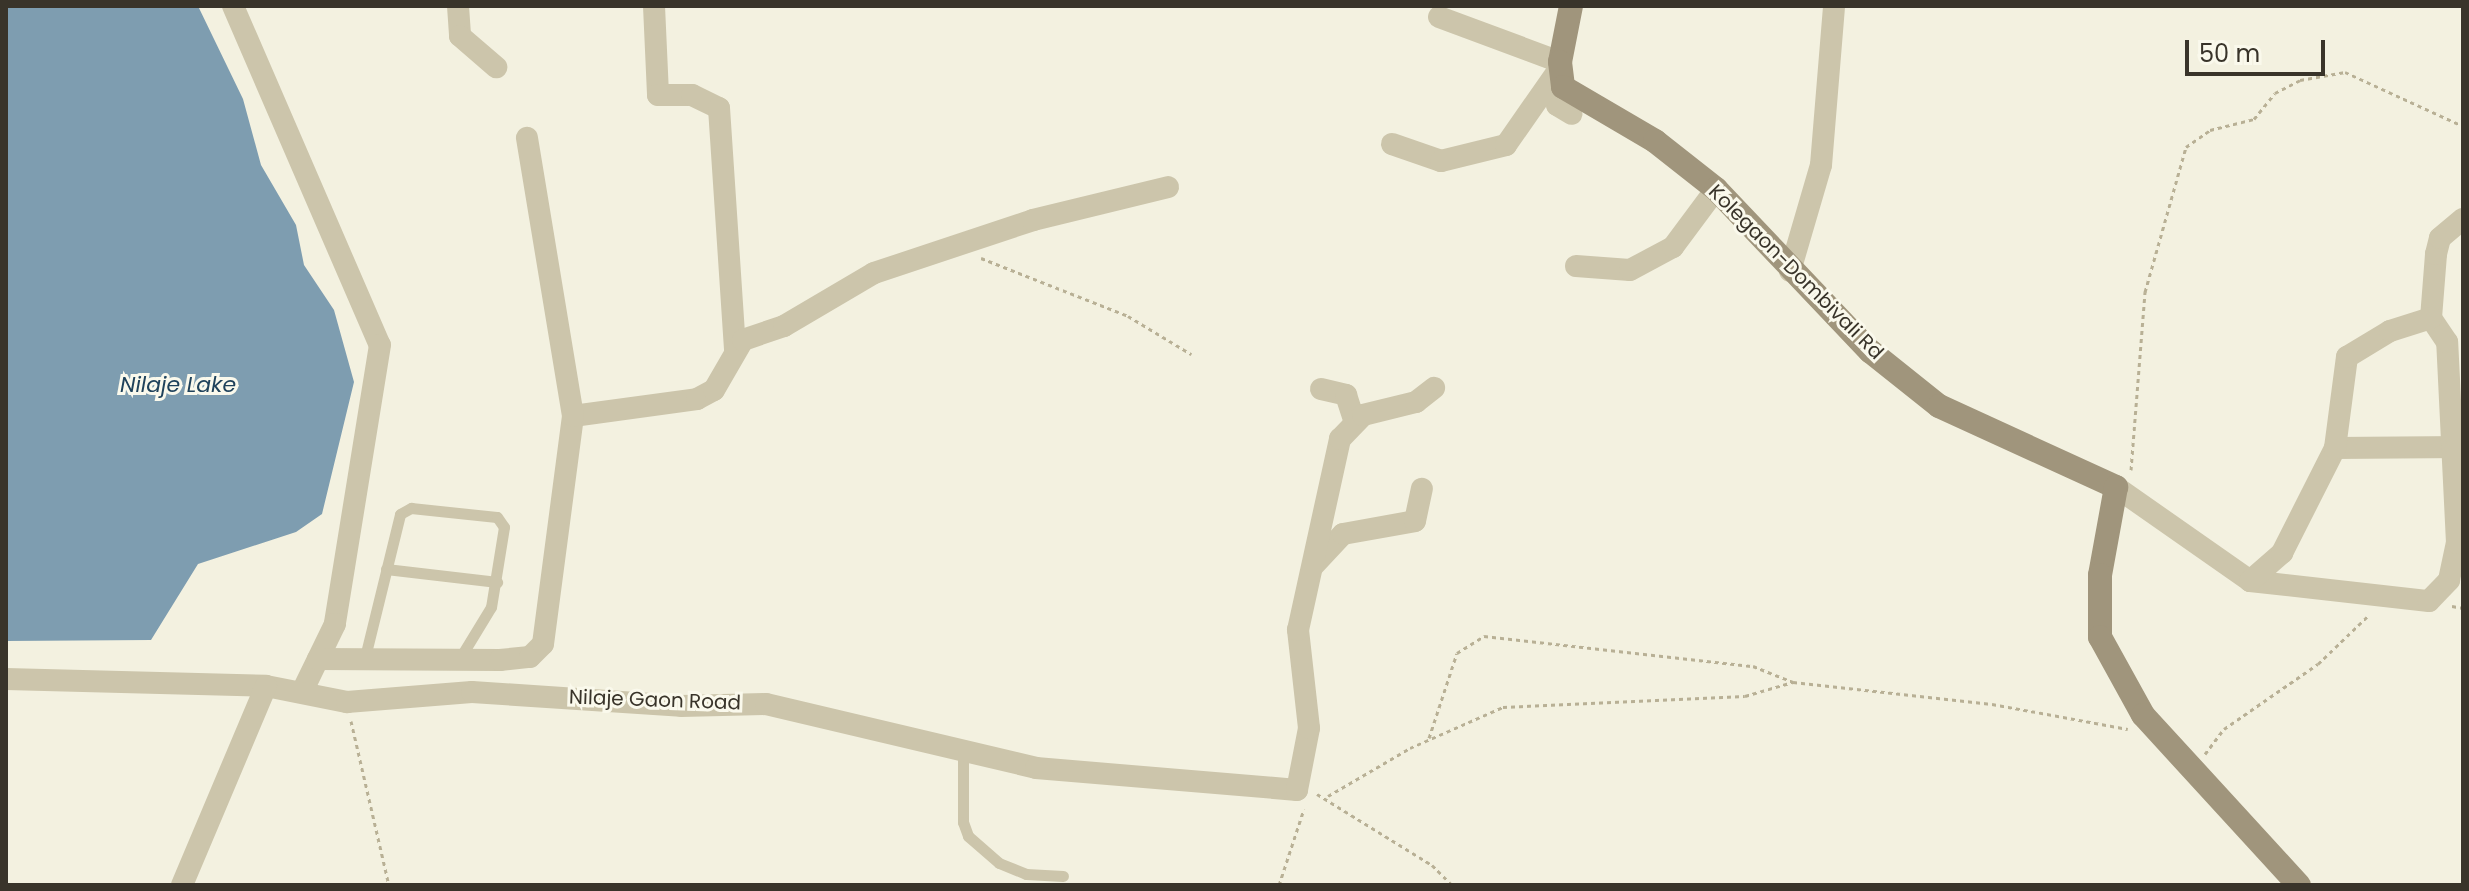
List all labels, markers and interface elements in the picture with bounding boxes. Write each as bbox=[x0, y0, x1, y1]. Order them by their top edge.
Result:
scale bar bbox=[2189, 24, 2329, 74]
text: 50 m bbox=[2199, 37, 2260, 70]
street label: Kolegaon-Dombivali Rd bbox=[1704, 180, 1888, 364]
water label: Nilaje Lake bbox=[120, 372, 236, 398]
street label: Nilaje Gaon Road bbox=[569, 685, 741, 715]

